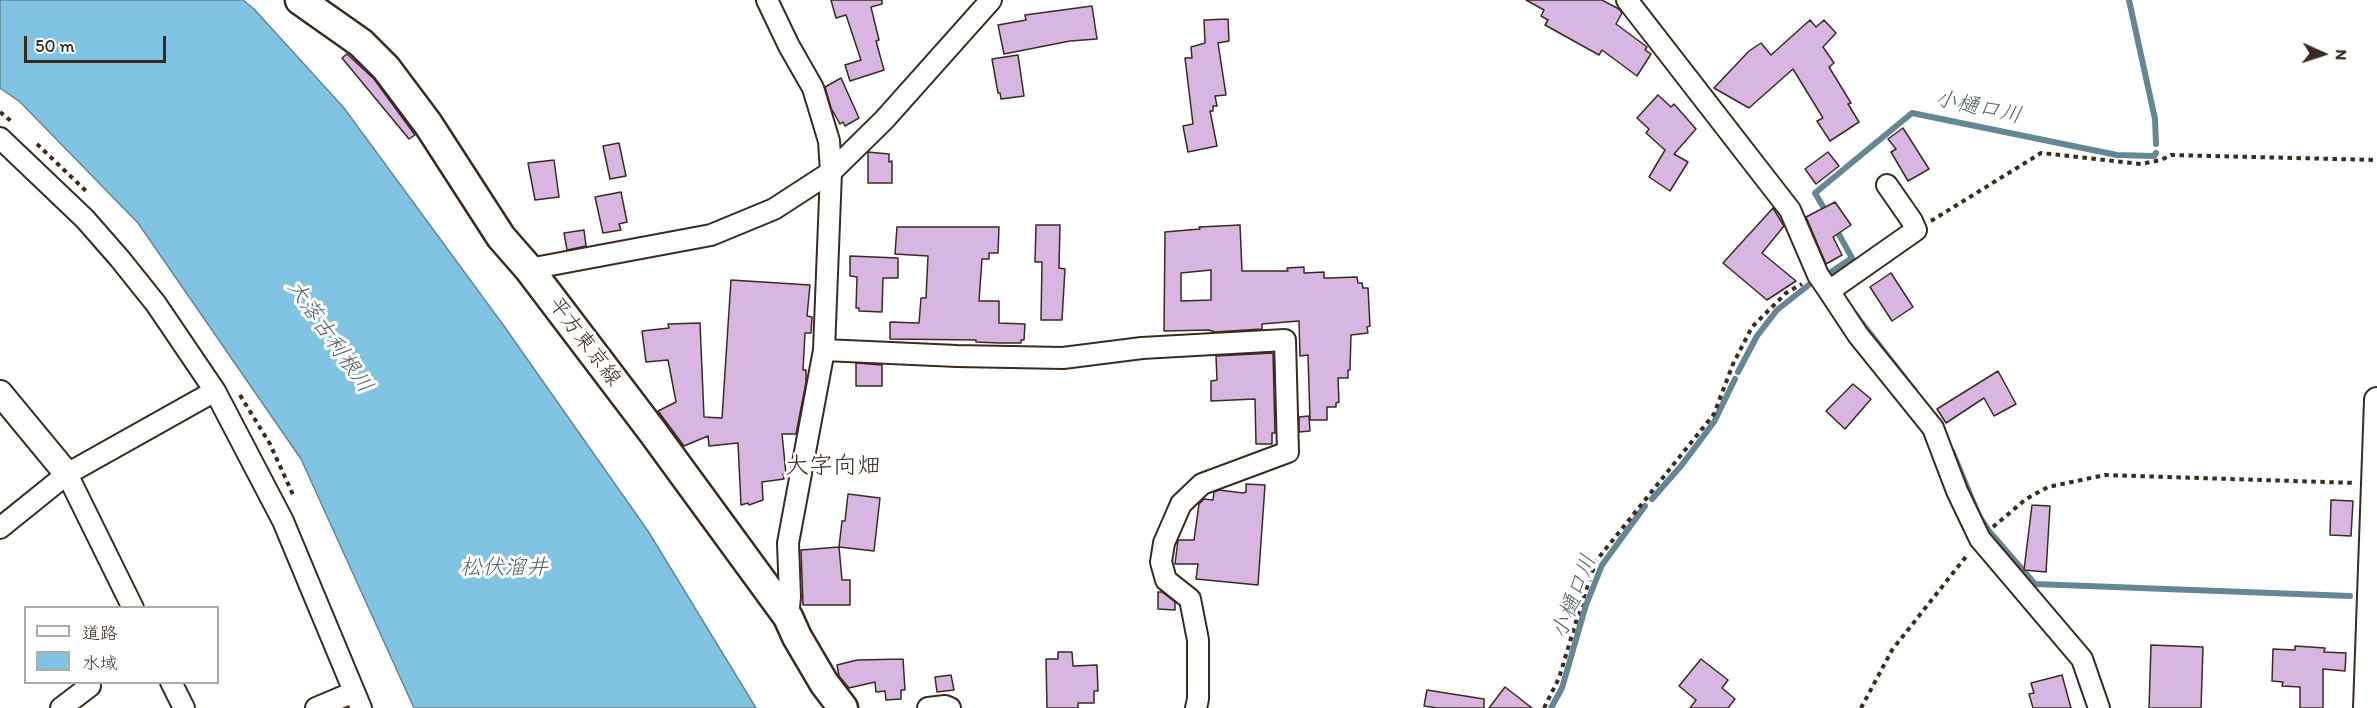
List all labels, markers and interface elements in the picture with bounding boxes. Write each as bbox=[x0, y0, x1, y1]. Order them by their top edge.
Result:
scale bar bbox=[27, 24, 170, 62]
north arrow bbox=[2293, 24, 2353, 84]
text: 50 m bbox=[35, 35, 75, 57]
text: N bbox=[2332, 49, 2351, 61]
water label: 小樋口川 bbox=[1932, 86, 2024, 130]
water label: 大落古利根川 bbox=[280, 275, 378, 399]
street label: 平方東京線 bbox=[542, 292, 626, 392]
district label: 大字向畑 bbox=[785, 453, 881, 481]
water label: 小樋口川 bbox=[1547, 551, 1603, 643]
water label: 松伏溜井 bbox=[460, 555, 548, 581]
legend bbox=[24, 606, 219, 684]
text: 道路 bbox=[82, 622, 118, 644]
text: 水域 bbox=[82, 652, 118, 674]

